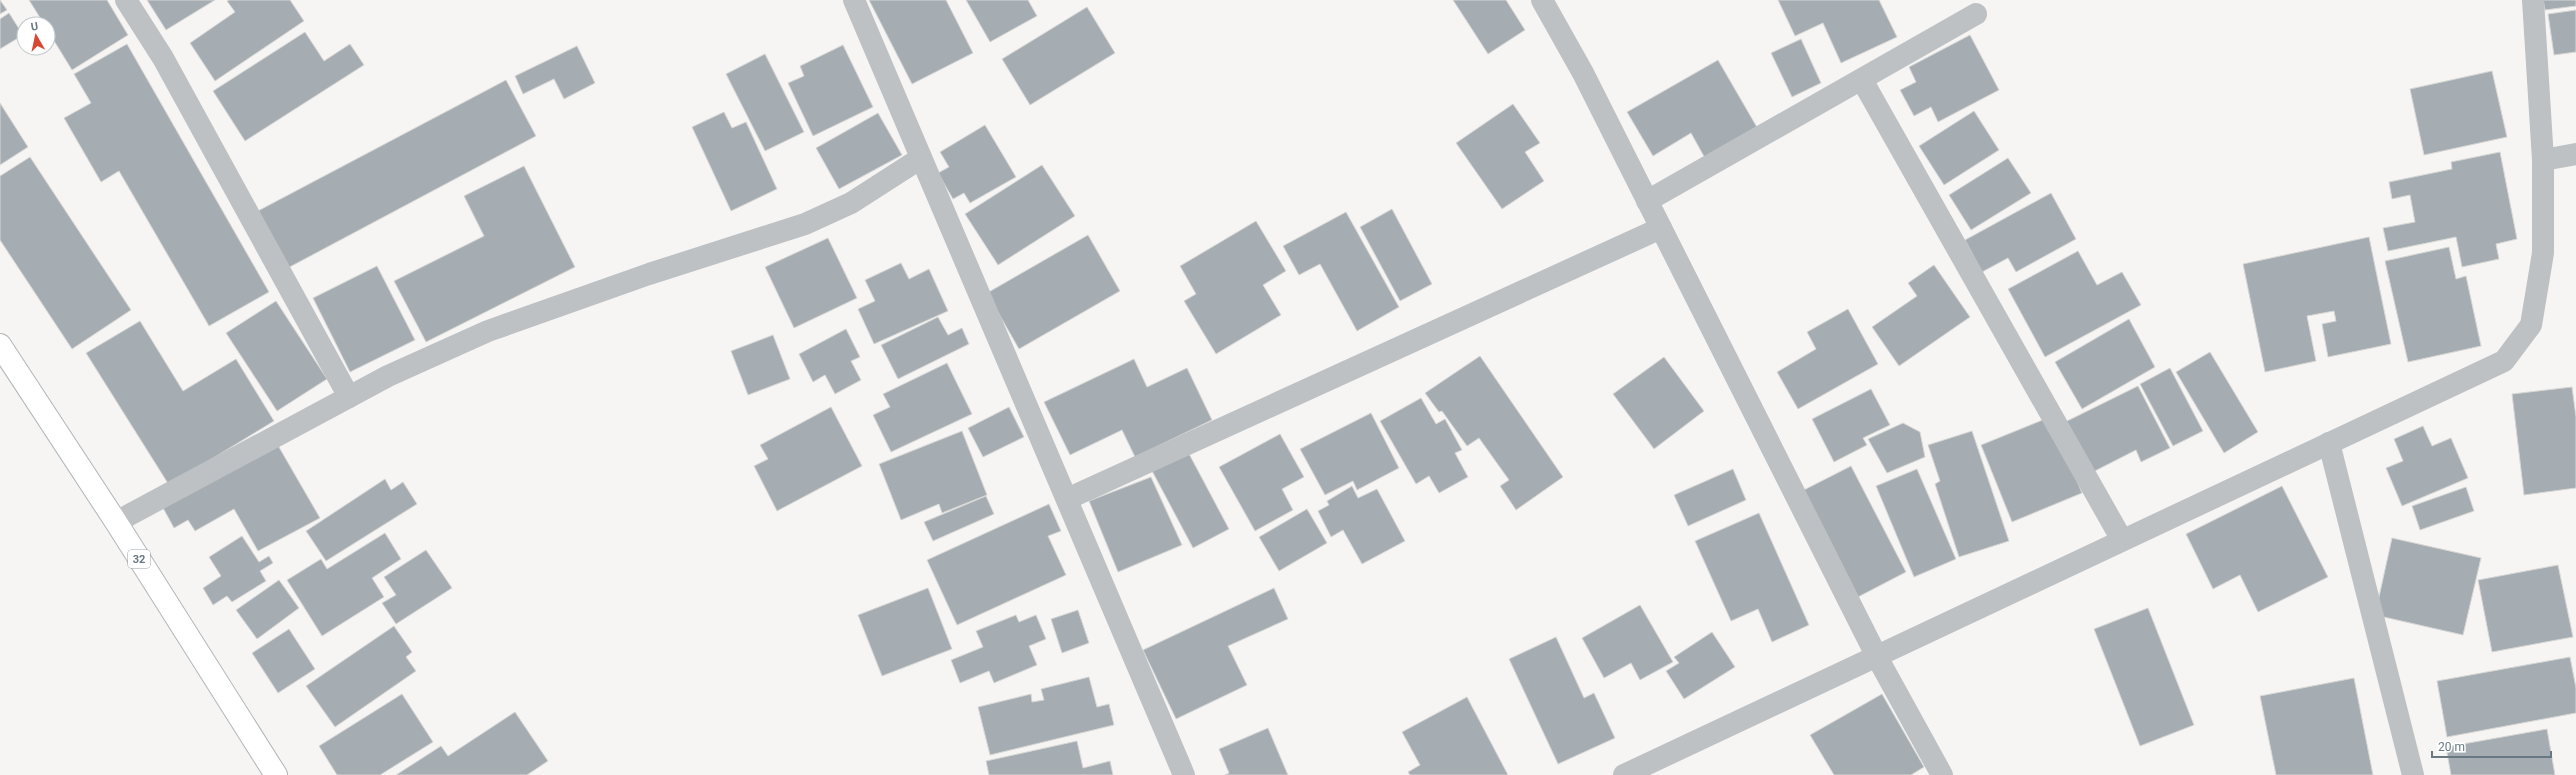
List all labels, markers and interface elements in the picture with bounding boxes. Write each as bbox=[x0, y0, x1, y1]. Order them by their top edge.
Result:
north arrow bbox=[16, 16, 56, 56]
text: U bbox=[30, 20, 39, 34]
road number: 32 bbox=[128, 550, 150, 568]
scale bar bbox=[2432, 733, 2551, 759]
text: 20 m bbox=[2438, 740, 2465, 754]

